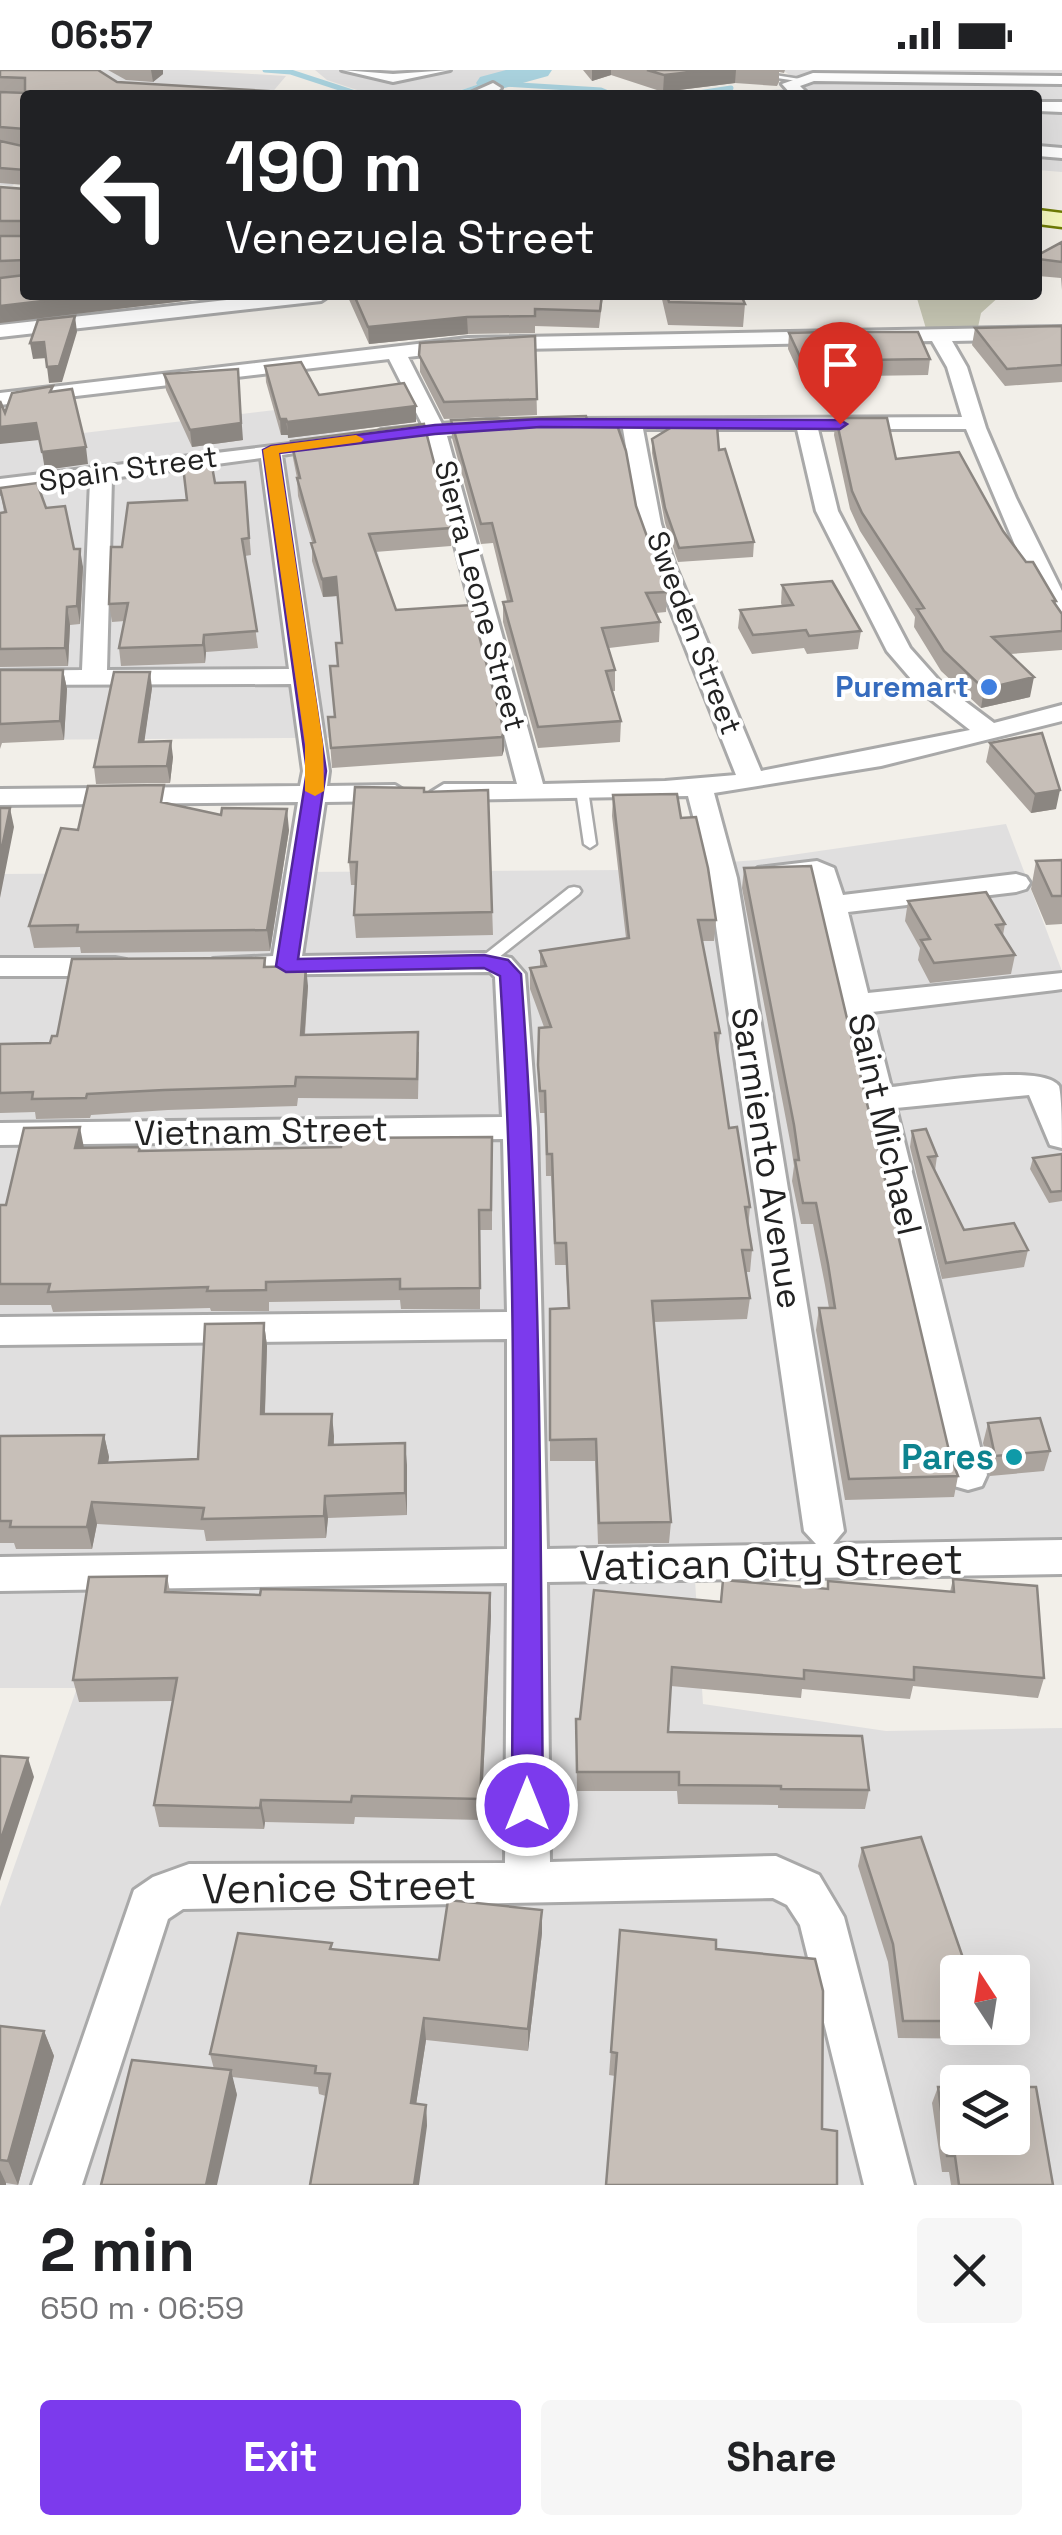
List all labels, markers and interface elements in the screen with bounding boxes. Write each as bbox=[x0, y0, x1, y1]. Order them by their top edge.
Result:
text: 06:57 bbox=[50, 11, 153, 59]
text: 190 m bbox=[225, 122, 423, 211]
icon: left bbox=[60, 130, 190, 260]
text: Venezuela Street bbox=[225, 209, 595, 266]
pin bbox=[798, 322, 883, 425]
icon: arrive bbox=[813, 337, 868, 392]
street label: Spain Street bbox=[36, 437, 220, 500]
street label: Sierra Leone Street bbox=[426, 456, 535, 736]
street label: Sweden Street bbox=[638, 526, 751, 740]
place label: Puremart bbox=[835, 667, 969, 706]
marker: Puremart bbox=[978, 676, 1000, 698]
street label: Sarmiento Avenue bbox=[721, 1004, 813, 1312]
street label: Saint Michael bbox=[838, 1009, 932, 1239]
street label: Vietnam Street bbox=[134, 1107, 388, 1155]
place label: Pares bbox=[901, 1435, 994, 1479]
marker: Pares bbox=[1003, 1446, 1025, 1468]
street label: Vatican City Street bbox=[578, 1533, 964, 1592]
position arrow bbox=[475, 1753, 579, 1857]
street label: Venice Street bbox=[201, 1858, 477, 1915]
north arrow bbox=[940, 1955, 1030, 2045]
map controls bbox=[940, 1955, 1030, 2155]
button: layers bbox=[940, 2065, 1030, 2155]
text: 2 min bbox=[40, 2212, 195, 2289]
button: close bbox=[917, 2218, 1022, 2323]
text: 650 m · 06:59 bbox=[40, 2288, 244, 2328]
button: Exit bbox=[40, 2400, 521, 2515]
button: Share bbox=[541, 2400, 1022, 2515]

